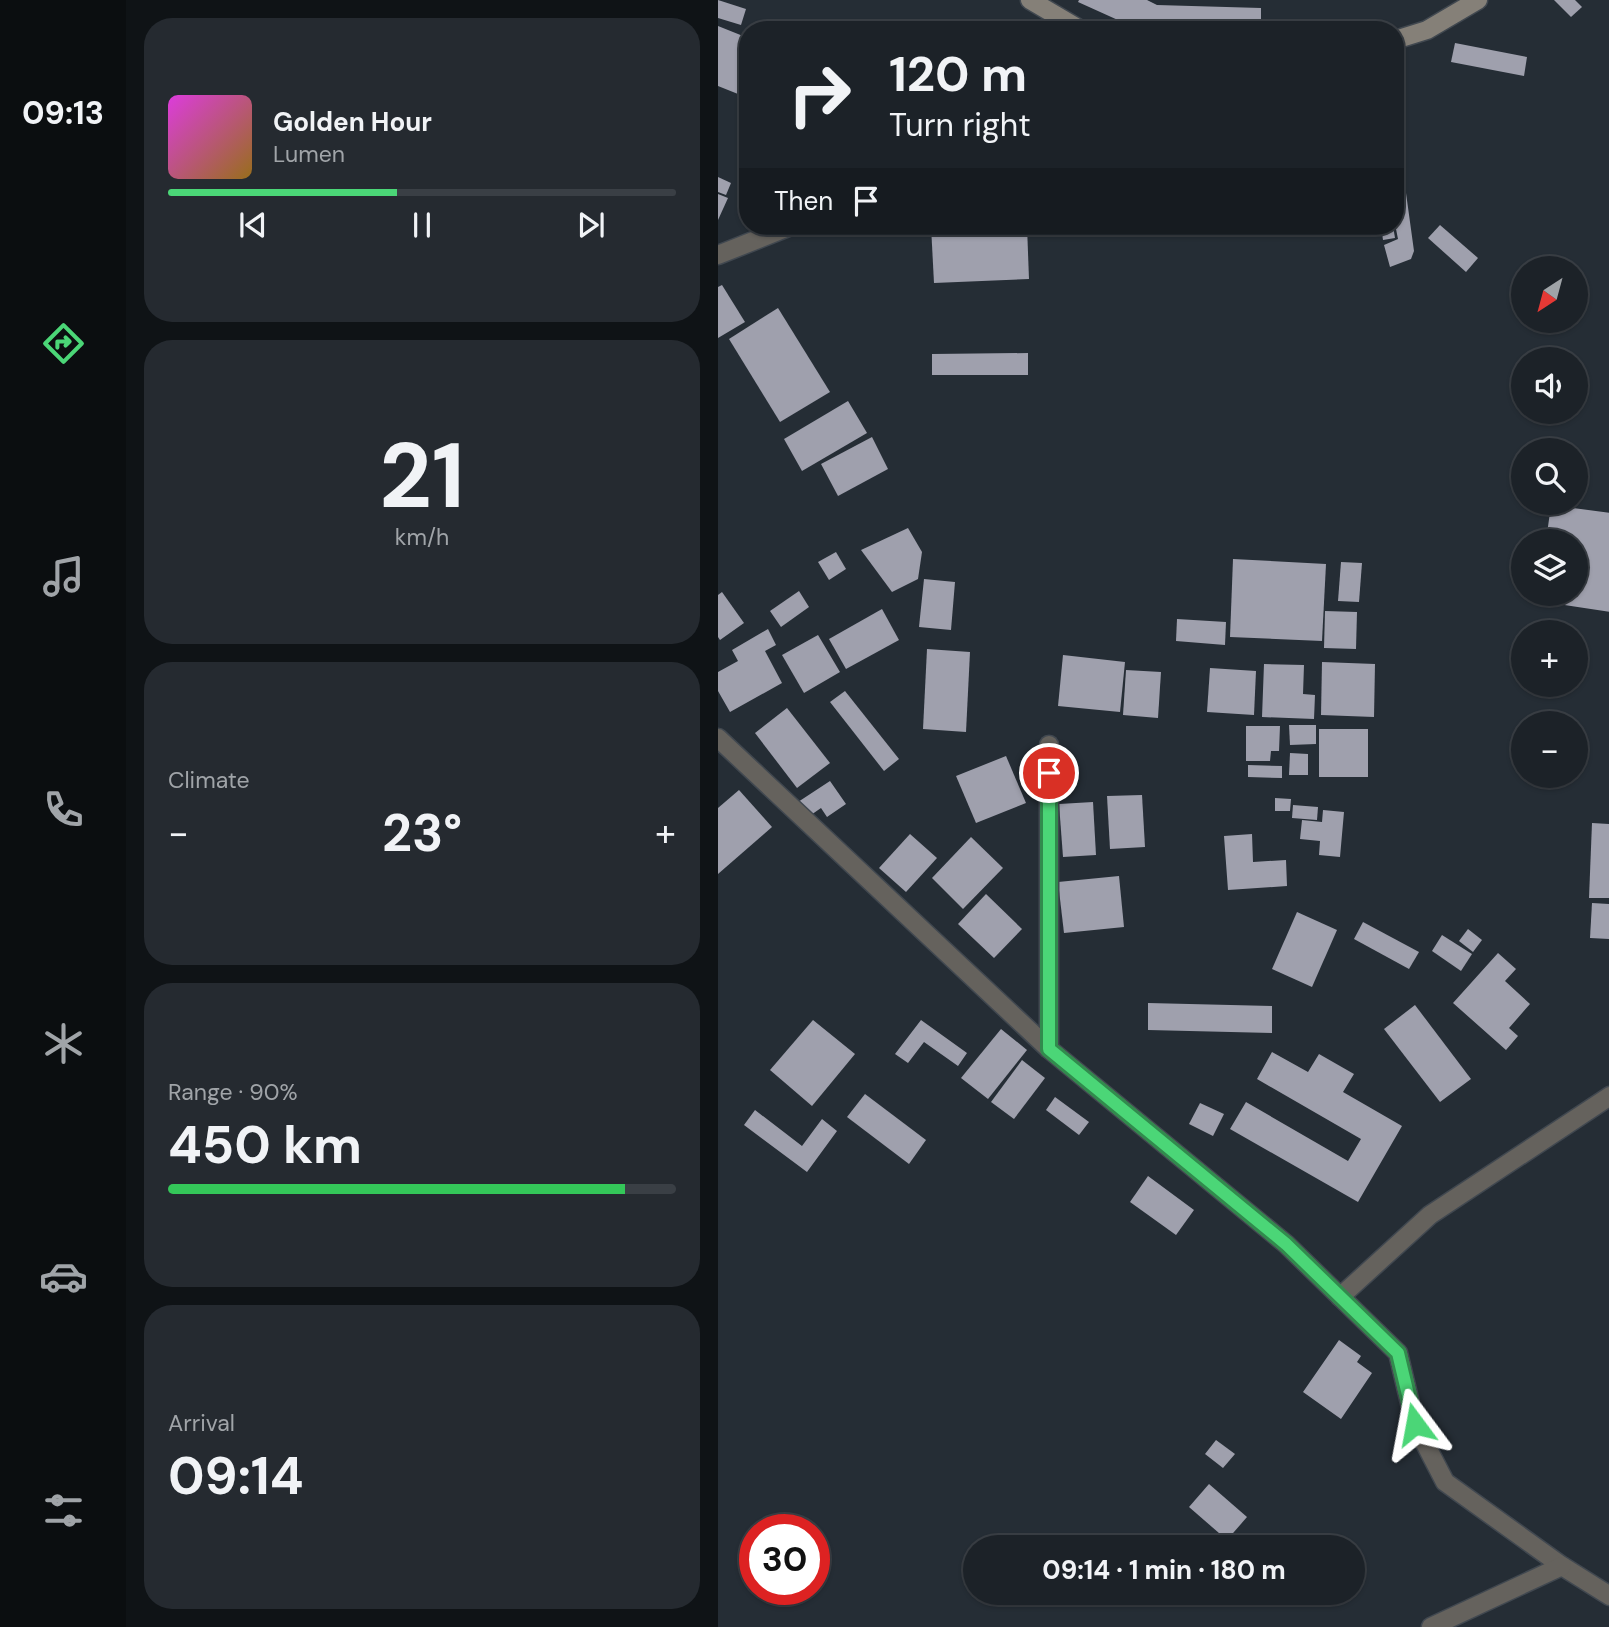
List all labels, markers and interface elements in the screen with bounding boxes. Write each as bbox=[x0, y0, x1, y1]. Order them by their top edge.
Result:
text: 120 m bbox=[889, 42, 1027, 106]
icon: right bbox=[774, 49, 865, 140]
text: 09:13 bbox=[22, 92, 104, 134]
text: Turn right bbox=[889, 104, 1031, 146]
text: Golden Hour bbox=[273, 105, 432, 139]
text: Lumen bbox=[273, 139, 345, 169]
icon: arrive bbox=[847, 182, 885, 220]
text: Then bbox=[774, 184, 833, 218]
icon: previous bbox=[234, 206, 272, 244]
icon: pause bbox=[403, 206, 441, 244]
icon: next bbox=[572, 206, 610, 244]
north arrow bbox=[1511, 256, 1588, 332]
map controls bbox=[1511, 256, 1588, 788]
icon: directions bbox=[39, 319, 88, 368]
button: sound bbox=[1511, 347, 1588, 424]
text: 21 bbox=[379, 417, 465, 535]
button: search bbox=[1511, 438, 1588, 515]
text: km/h bbox=[395, 522, 449, 552]
button: layers bbox=[1511, 529, 1588, 606]
icon: music bbox=[39, 552, 88, 601]
button: + bbox=[1511, 620, 1588, 697]
button: − bbox=[1511, 711, 1588, 788]
pin bbox=[1019, 743, 1079, 803]
icon: arrive bbox=[1030, 754, 1068, 792]
text: Climate bbox=[168, 765, 250, 795]
icon: phone bbox=[39, 785, 88, 834]
text: 23° bbox=[382, 799, 462, 867]
text: − bbox=[168, 808, 189, 858]
text: + bbox=[655, 808, 676, 858]
icon: climate bbox=[39, 1019, 88, 1068]
text: Range · 90% bbox=[168, 1077, 298, 1107]
text: 450 km bbox=[168, 1111, 362, 1179]
icon: car bbox=[39, 1252, 88, 1301]
position arrow bbox=[1378, 1387, 1452, 1461]
text: Arrival bbox=[168, 1408, 235, 1438]
text: 09:14 bbox=[168, 1442, 304, 1510]
icon: filters bbox=[39, 1486, 88, 1535]
speed limit sign: 30 bbox=[739, 1514, 830, 1605]
text: 09:14 · 1 min · 180 m bbox=[1042, 1553, 1286, 1587]

